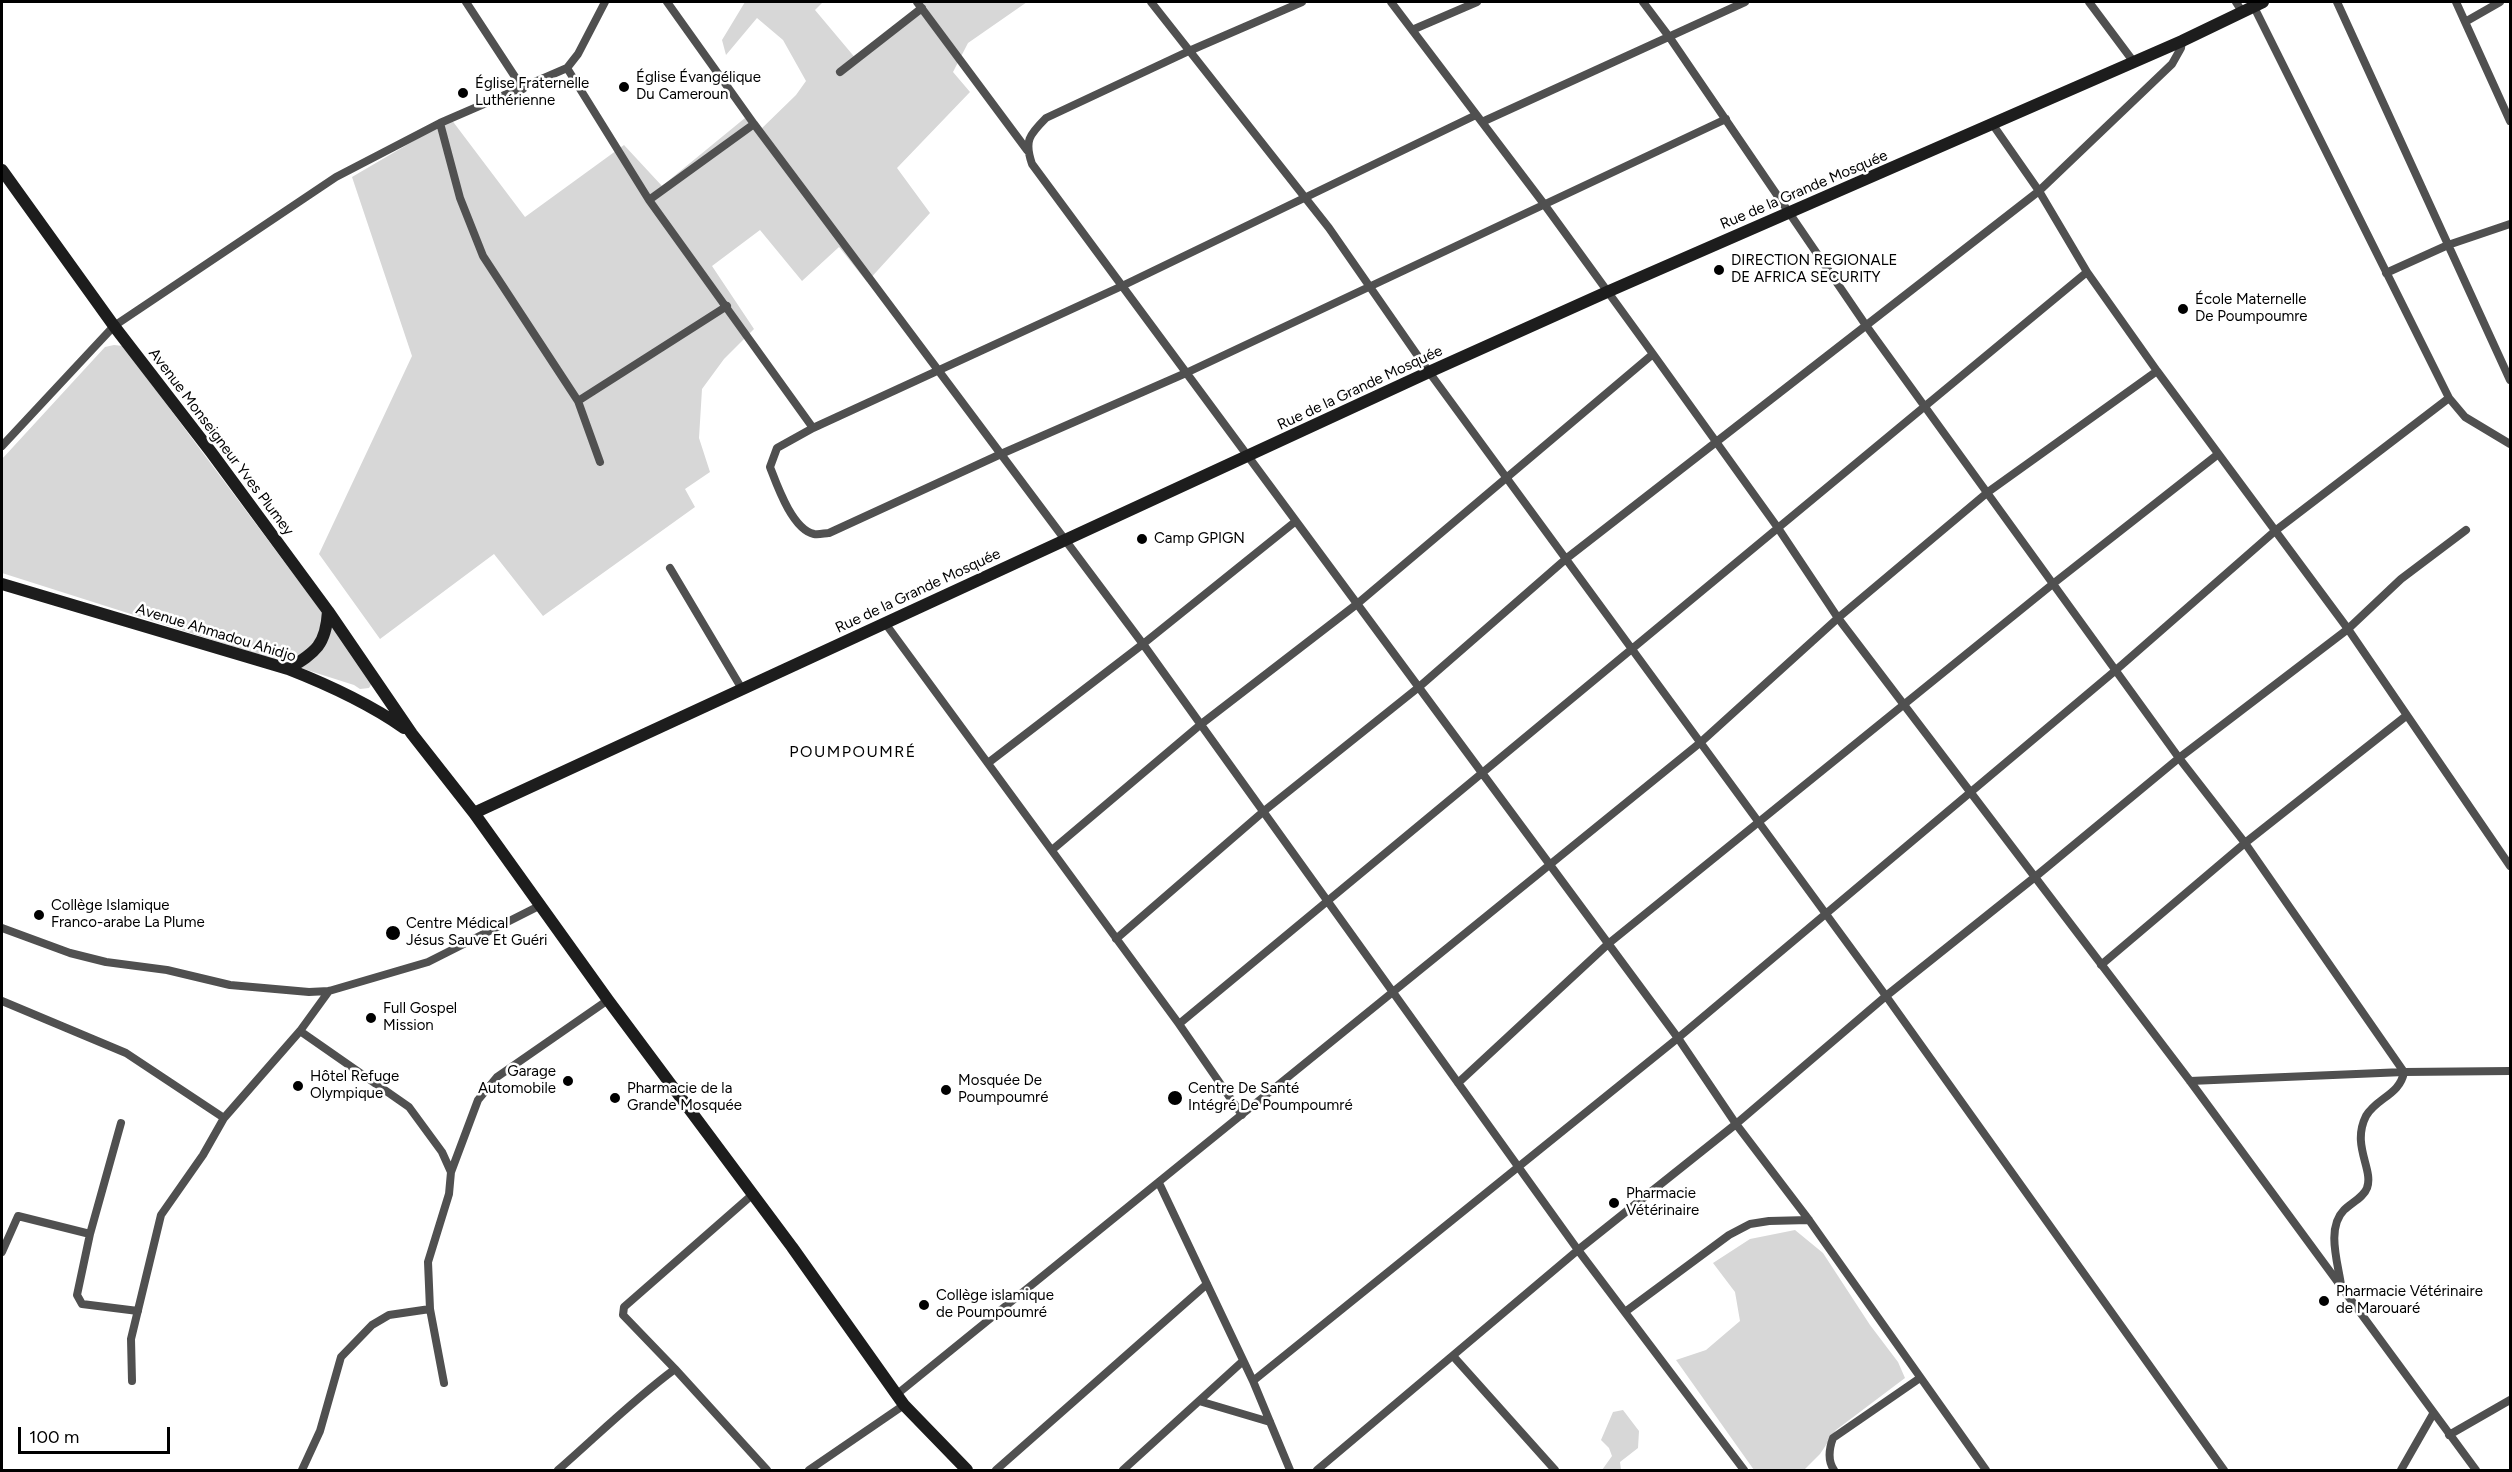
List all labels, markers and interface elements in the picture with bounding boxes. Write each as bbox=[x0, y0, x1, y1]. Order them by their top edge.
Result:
place label: Église Évangélique Du Cameroun bbox=[636, 69, 761, 104]
place label: Église Fraternelle Luthérienne bbox=[475, 75, 589, 110]
marker: Église Évangélique Du Cameroun bbox=[617, 80, 631, 94]
marker: Église Fraternelle Luthérienne bbox=[456, 86, 470, 100]
street label: Rue de la Grande Mosquée bbox=[1718, 147, 1890, 233]
place label: DIRECTION REGIONALE DE AFRICA SECURITY bbox=[1731, 252, 1897, 287]
marker: DIRECTION REGIONALE DE AFRICA SECURITY bbox=[1712, 263, 1726, 277]
place label: École Maternelle De Poumpoumre bbox=[2195, 291, 2308, 326]
marker: École Maternelle De Poumpoumre bbox=[2176, 302, 2190, 316]
street label: Rue de la Grande Mosquée bbox=[1275, 342, 1445, 434]
street label: Avenue Monseigneur Yves Plumey bbox=[145, 345, 297, 539]
place label: Camp GPIGN bbox=[1154, 530, 1245, 548]
marker: Camp GPIGN bbox=[1135, 532, 1149, 546]
street label: Rue de la Grande Mosquée bbox=[833, 545, 1003, 637]
street label: Avenue Ahmadou Ahidjo bbox=[134, 600, 298, 666]
district label: POUMPOUMRÉ bbox=[789, 742, 917, 762]
place label: Collège Islamique Franco-arabe La Plume bbox=[51, 897, 205, 932]
marker: Collège Islamique Franco-arabe La Plume bbox=[32, 908, 46, 922]
place label: Centre Médical Jésus Sauve Et Guéri bbox=[406, 915, 548, 950]
marker: Centre Médical Jésus Sauve Et Guéri bbox=[384, 924, 402, 942]
place label: Full Gospel Mission bbox=[383, 1000, 457, 1035]
marker: Full Gospel Mission bbox=[364, 1011, 378, 1025]
place label: Garage Automobile bbox=[478, 1063, 556, 1098]
place label: Hôtel Refuge Olympique bbox=[310, 1068, 399, 1103]
place label: Mosquée De Poumpoumré bbox=[958, 1072, 1048, 1107]
marker: Garage Automobile bbox=[561, 1074, 575, 1088]
marker: Hôtel Refuge Olympique bbox=[291, 1079, 305, 1093]
place label: Pharmacie de la Grande Mosquée bbox=[627, 1080, 742, 1115]
place label: Centre De Santé Intégré De Poumpoumré bbox=[1188, 1080, 1353, 1115]
marker: Mosquée De Poumpoumré bbox=[939, 1083, 953, 1097]
marker: Centre De Santé Intégré De Poumpoumré bbox=[1166, 1089, 1184, 1107]
marker: Pharmacie de la Grande Mosquée bbox=[608, 1091, 622, 1105]
place label: Pharmacie Vétérinaire bbox=[1626, 1185, 1699, 1220]
marker: Pharmacie Vétérinaire bbox=[1607, 1196, 1621, 1210]
place label: Pharmacie Vétérinaire de Marouaré bbox=[2336, 1283, 2483, 1318]
place label: Collège islamique de Poumpoumré bbox=[936, 1287, 1054, 1322]
marker: Pharmacie Vétérinaire de Marouaré bbox=[2317, 1294, 2331, 1308]
marker: Collège islamique de Poumpoumré bbox=[917, 1298, 931, 1312]
scale bar bbox=[21, 1415, 172, 1453]
text: 100 m bbox=[29, 1426, 79, 1448]

